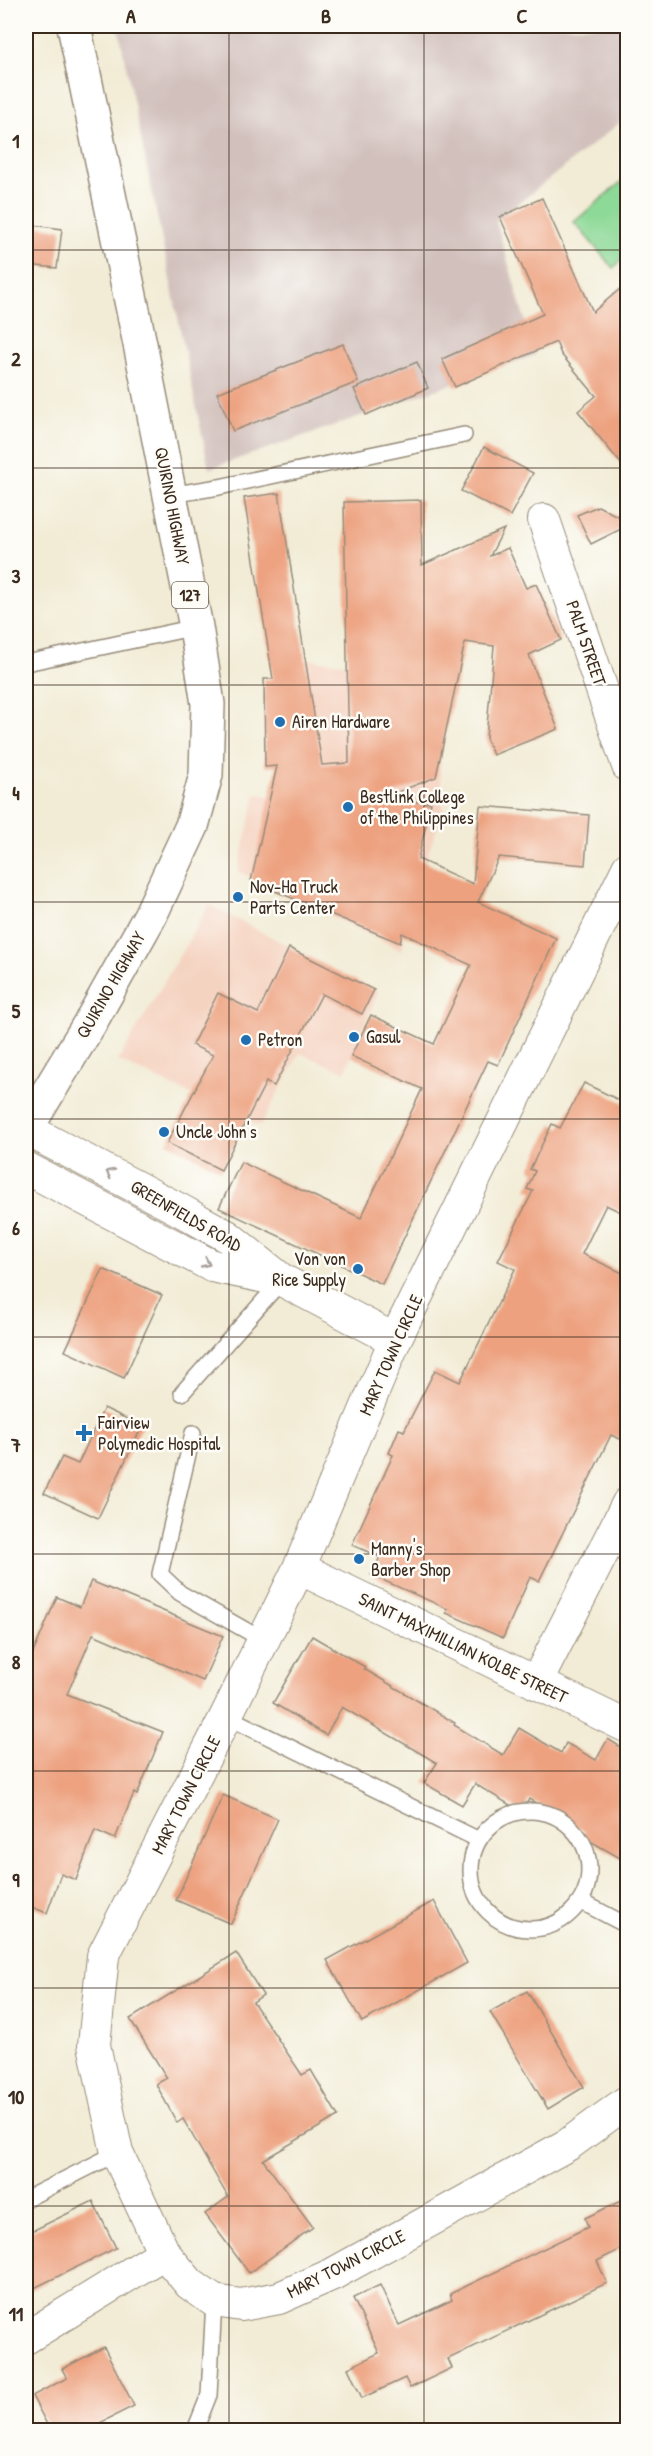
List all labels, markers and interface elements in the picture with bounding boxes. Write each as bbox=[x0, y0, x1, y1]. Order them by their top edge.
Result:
text: A bbox=[126, 2, 136, 29]
text: B bbox=[321, 2, 331, 29]
text: C bbox=[517, 2, 528, 29]
text: 1 bbox=[12, 127, 20, 154]
text: 2 bbox=[11, 345, 21, 372]
street label: QUIRINO HIGHWAY bbox=[149, 445, 196, 567]
text: 3 bbox=[12, 562, 21, 589]
road number: 127 bbox=[172, 582, 208, 608]
street label: PALM STREET bbox=[560, 597, 613, 689]
place label: Airen Hardware bbox=[292, 709, 390, 734]
marker: Airen Hardware bbox=[273, 715, 287, 729]
text: 4 bbox=[12, 779, 20, 806]
place label: Bestlink College of the Philippines bbox=[360, 784, 474, 830]
marker: Bestlink College of the Philippines bbox=[341, 800, 355, 814]
place label: Nov-Ha Truck Parts Center bbox=[250, 874, 338, 920]
marker: Nov-Ha Truck Parts Center bbox=[231, 890, 245, 904]
street label: QUIRINO HIGHWAY bbox=[70, 927, 151, 1043]
text: 5 bbox=[12, 997, 21, 1024]
place label: Gasul bbox=[366, 1024, 401, 1049]
place label: Petron bbox=[258, 1027, 302, 1052]
marker: Gasul bbox=[347, 1030, 361, 1044]
marker: Petron bbox=[239, 1033, 253, 1047]
place label: Uncle John's bbox=[176, 1119, 257, 1144]
marker: Uncle John's bbox=[157, 1125, 171, 1139]
one-way arrow bbox=[105, 1169, 116, 1180]
street label: GREENFIELDS ROAD bbox=[126, 1174, 247, 1258]
text: 6 bbox=[12, 1214, 20, 1241]
place label: Von von Rice Supply bbox=[272, 1246, 346, 1292]
one-way arrow bbox=[200, 1255, 211, 1267]
marker: Von von Rice Supply bbox=[351, 1262, 365, 1276]
street label: MARY TOWN CIRCLE bbox=[353, 1290, 428, 1419]
place label: Fairview Polymedic Hospital bbox=[97, 1410, 220, 1456]
marker: Fairview Polymedic Hospital bbox=[75, 1424, 93, 1442]
text: 7 bbox=[10, 1431, 21, 1458]
place label: Manny's Barber Shop bbox=[371, 1536, 451, 1582]
marker: Manny's Barber Shop bbox=[352, 1552, 366, 1566]
street label: SAINT MAXIMILLIAN KOLBE STREET bbox=[355, 1586, 572, 1709]
text: 8 bbox=[12, 1648, 21, 1675]
street label: MARY TOWN CIRCLE bbox=[145, 1731, 226, 1858]
text: 9 bbox=[12, 1866, 20, 1893]
text: 10 bbox=[8, 2083, 24, 2110]
street label: MARY TOWN CIRCLE bbox=[282, 2223, 409, 2304]
text: 11 bbox=[9, 2300, 23, 2327]

